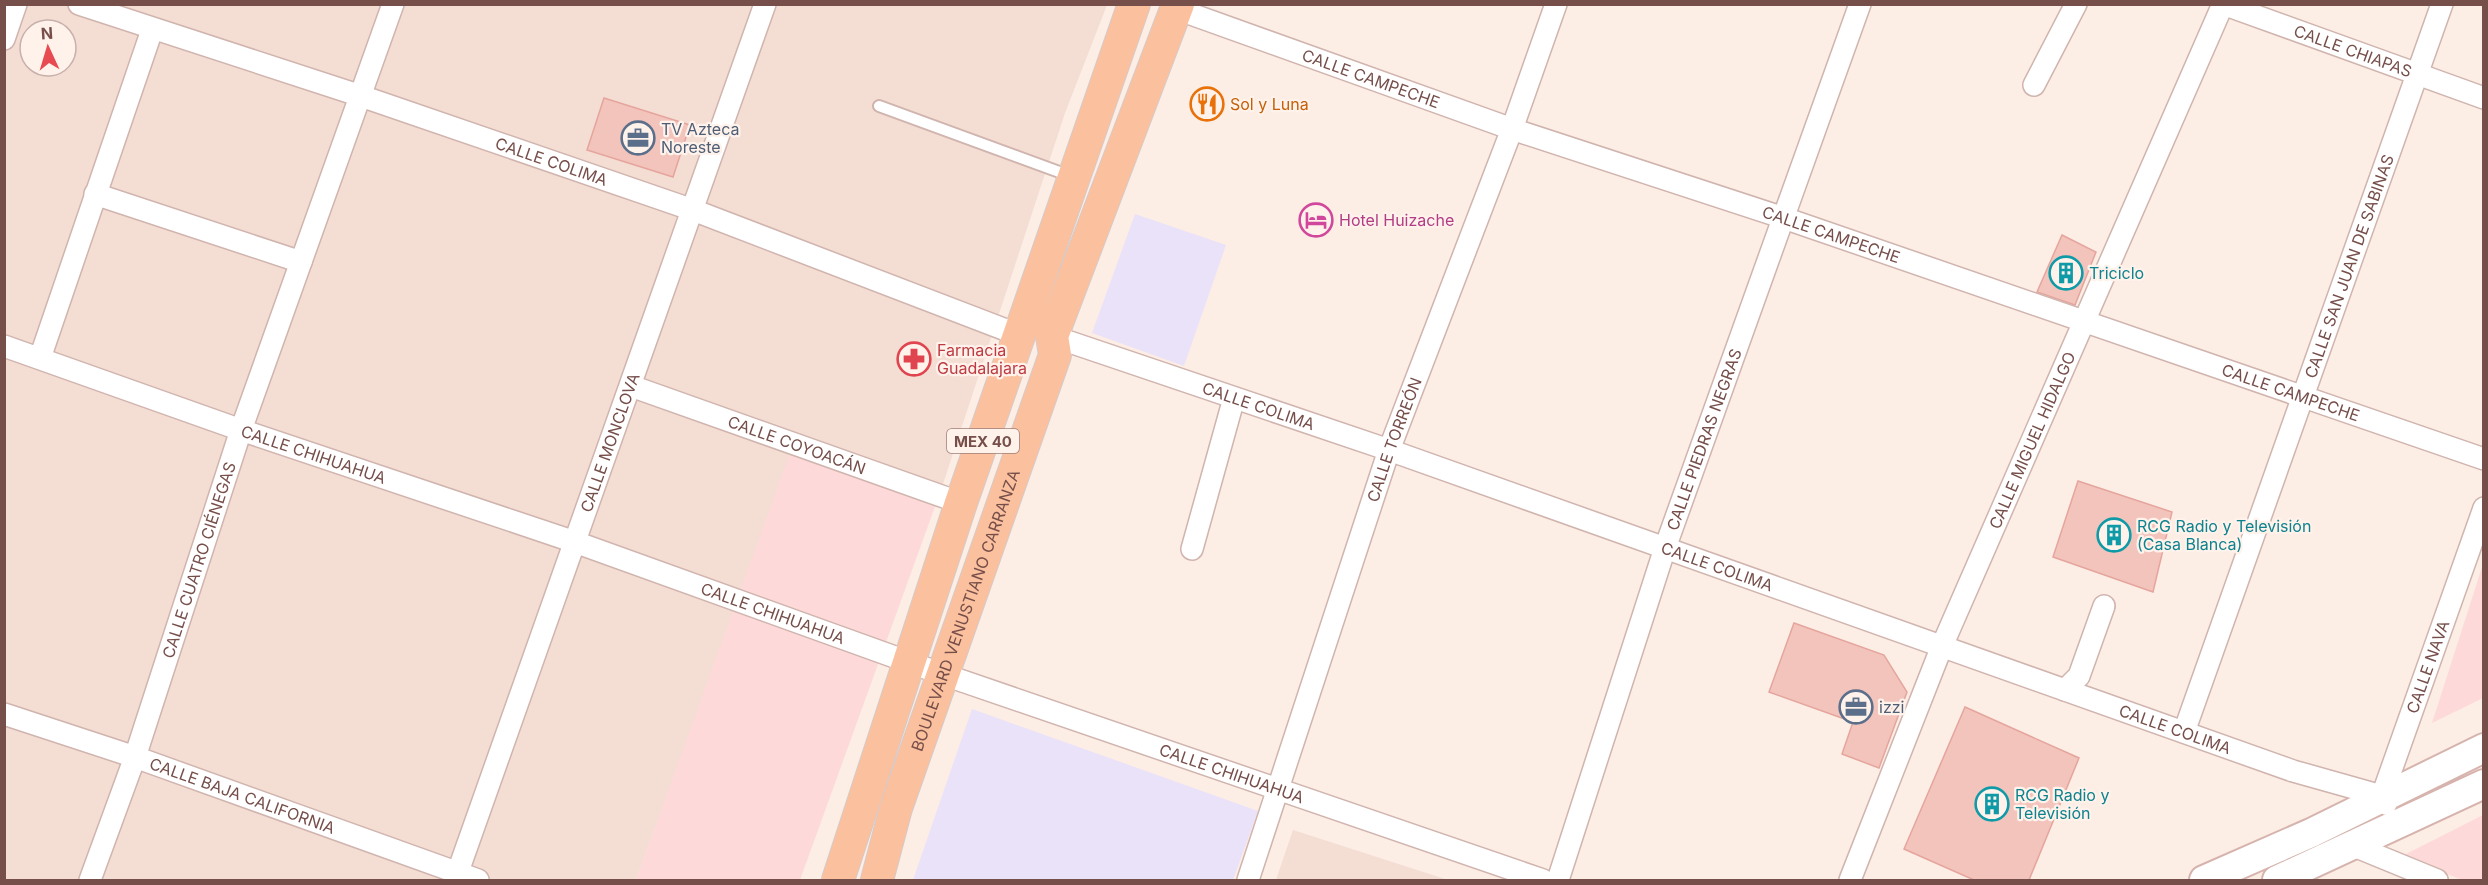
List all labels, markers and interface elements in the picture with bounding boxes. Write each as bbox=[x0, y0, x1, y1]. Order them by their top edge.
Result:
north arrow bbox=[18, 18, 78, 78]
street label: CALLE CHIAPAS bbox=[2291, 20, 2415, 81]
text: N bbox=[40, 23, 54, 43]
street label: CALLE CAMPECHE bbox=[1300, 45, 1442, 112]
restaurant icon: Sol y Luna bbox=[1189, 86, 1225, 122]
place label: Sol y Luna bbox=[1230, 94, 1309, 114]
place label: TV Azteca Noreste bbox=[661, 119, 739, 157]
office icon: TV Azteca Noreste bbox=[620, 120, 656, 156]
street label: CALLE COLIMA bbox=[493, 133, 610, 190]
street label: CALLE SAN JUAN DE SABINAS bbox=[2300, 152, 2398, 381]
hotel icon: Hotel Huizache bbox=[1298, 202, 1334, 238]
street label: CALLE CAMPECHE bbox=[1760, 202, 1903, 267]
place label: Hotel Huizache bbox=[1339, 210, 1454, 230]
building icon: Triciclo bbox=[2048, 255, 2084, 291]
place label: Triciclo bbox=[2089, 263, 2144, 283]
place label: Farmacia Guadalajara bbox=[937, 340, 1027, 378]
pharmacy icon: Farmacia Guadalajara bbox=[896, 341, 932, 377]
street label: CALLE PIEDRAS NEGRAS bbox=[1662, 346, 1746, 533]
street label: CALLE MIGUEL HIDALGO bbox=[1985, 349, 2080, 532]
street label: CALLE CAMPECHE bbox=[2219, 359, 2362, 425]
street label: CALLE MONCLOVA bbox=[576, 370, 644, 515]
street label: CALLE TORREÓN bbox=[1363, 374, 1426, 505]
street label: CALLE COLIMA bbox=[1200, 378, 1317, 434]
street label: CALLE COYOACÁN bbox=[725, 411, 869, 478]
street label: CALLE CHIHUAHUA bbox=[239, 421, 389, 488]
road number: MEX 40 bbox=[947, 429, 1019, 453]
street label: CALLE CUATRO CIÉNEGAS bbox=[158, 459, 240, 661]
street label: BOULEVARD VENUSTIANO CARRANZA bbox=[907, 467, 1024, 754]
place label: RCG Radio y Televisión (Casa Blanca) bbox=[2137, 516, 2311, 554]
building icon: RCG Radio y Televisión (Casa Blanca) bbox=[2096, 517, 2132, 553]
street label: CALLE COLIMA bbox=[1659, 537, 1776, 596]
street label: CALLE CHIHUAHUA bbox=[698, 578, 848, 648]
street label: CALLE NAVA bbox=[2402, 617, 2453, 716]
office icon: izzi bbox=[1838, 689, 1874, 725]
place label: izzi bbox=[1879, 697, 1904, 717]
street label: CALLE COLIMA bbox=[2116, 700, 2234, 758]
street label: CALLE CHIHUAHUA bbox=[1157, 739, 1307, 807]
street label: CALLE BAJA CALIFORNIA bbox=[147, 753, 338, 838]
place label: RCG Radio y Televisión bbox=[2015, 785, 2109, 823]
building icon: RCG Radio y Televisión bbox=[1974, 786, 2010, 822]

